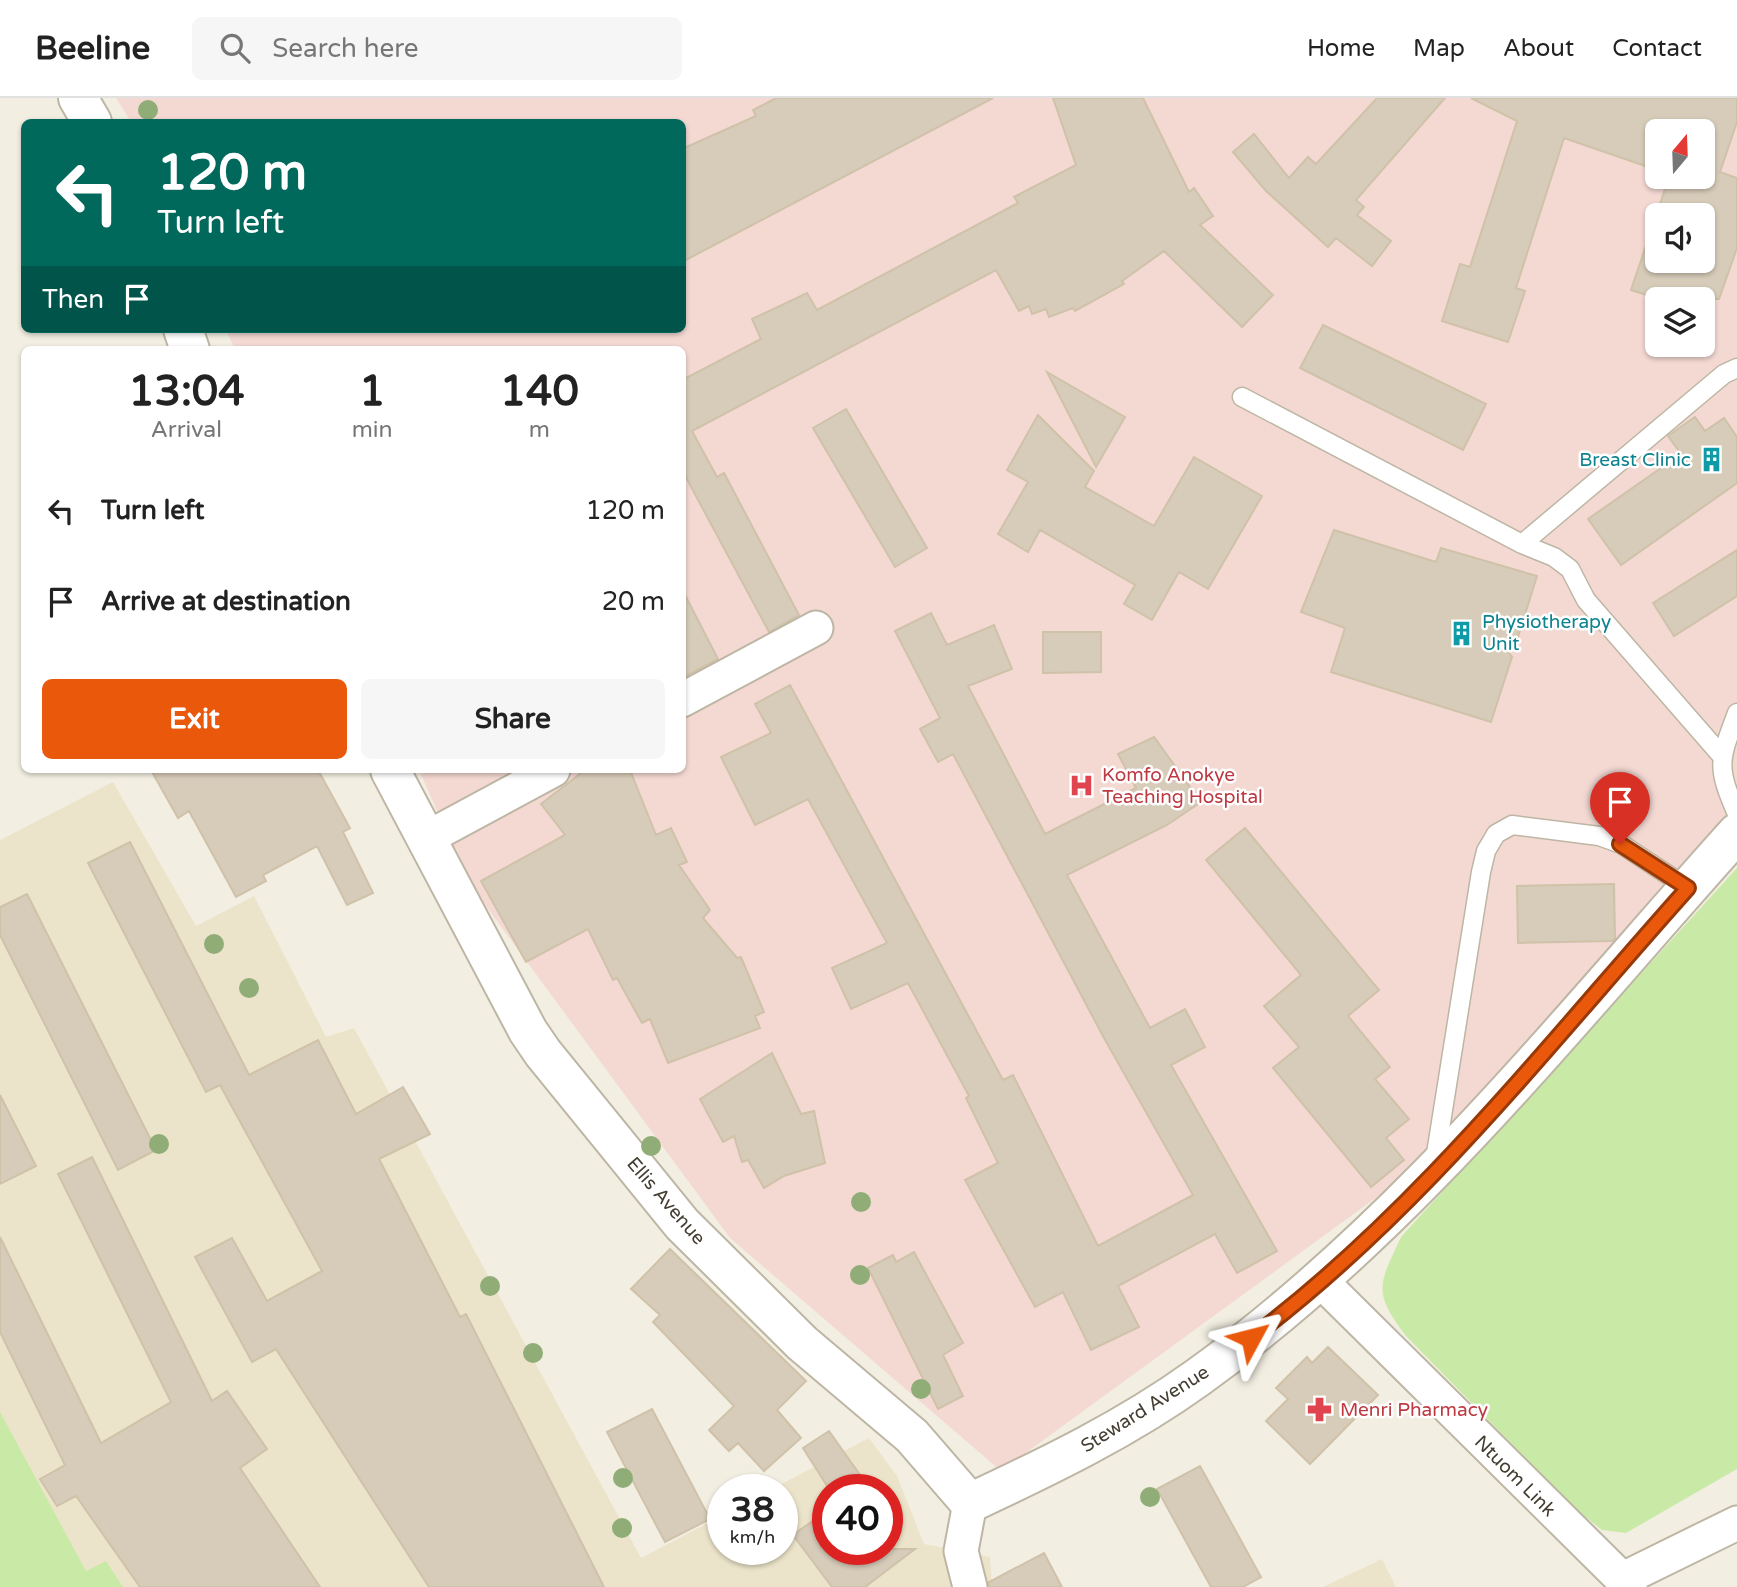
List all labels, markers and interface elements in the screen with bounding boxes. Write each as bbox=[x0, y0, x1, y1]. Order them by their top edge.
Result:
search box bbox=[192, 17, 682, 80]
text: Beeline bbox=[35, 29, 150, 68]
icon: search bbox=[216, 29, 254, 67]
text: Search here bbox=[272, 33, 418, 64]
text: Home bbox=[1307, 34, 1375, 63]
text: Map bbox=[1413, 34, 1465, 63]
text: About bbox=[1503, 34, 1574, 63]
text: Contact bbox=[1612, 34, 1702, 63]
north arrow bbox=[1645, 119, 1715, 189]
map controls bbox=[1645, 119, 1715, 357]
text: 120 m bbox=[157, 144, 307, 203]
icon: left bbox=[42, 147, 133, 238]
button: sound bbox=[1645, 203, 1715, 273]
text: Turn left bbox=[157, 204, 284, 242]
icon: arrive bbox=[118, 280, 156, 318]
text: Then bbox=[42, 284, 104, 315]
button: layers bbox=[1645, 287, 1715, 357]
text: 13:04 bbox=[128, 366, 245, 417]
text: 1 bbox=[359, 366, 385, 417]
text: 140 bbox=[500, 366, 579, 417]
text: Arrival bbox=[151, 416, 222, 444]
text: min bbox=[352, 416, 393, 444]
text: m bbox=[529, 416, 550, 444]
building icon: Breast Clinic bbox=[1697, 446, 1725, 474]
place label: Breast Clinic bbox=[1579, 449, 1691, 471]
icon: left bbox=[42, 492, 80, 530]
text: Turn left bbox=[101, 495, 204, 526]
text: 120 m bbox=[585, 495, 665, 526]
icon: arrive bbox=[42, 583, 80, 621]
text: Arrive at destination bbox=[101, 586, 351, 617]
text: 20 m bbox=[602, 586, 665, 617]
place label: Physiotherapy Unit bbox=[1482, 611, 1611, 655]
building icon: Physiotherapy Unit bbox=[1448, 619, 1476, 647]
button: Exit bbox=[42, 679, 347, 759]
button: Share bbox=[361, 679, 665, 759]
place label: Komfo Anokye Teaching Hospital bbox=[1102, 764, 1263, 808]
hospital icon: Komfo Anokye Teaching Hospital bbox=[1068, 772, 1096, 800]
pin bbox=[1590, 772, 1650, 844]
icon: arrive bbox=[1601, 783, 1639, 821]
street label: Ellis Avenue bbox=[622, 1153, 710, 1249]
position arrow bbox=[1214, 1301, 1288, 1375]
street label: Steward Avenue bbox=[1077, 1361, 1213, 1457]
pharmacy icon: Menri Pharmacy bbox=[1306, 1396, 1334, 1424]
place label: Menri Pharmacy bbox=[1340, 1399, 1488, 1421]
street label: Ntuom Link bbox=[1470, 1431, 1560, 1521]
speed limit sign: 40 bbox=[812, 1474, 903, 1565]
text: 38 bbox=[731, 1489, 774, 1531]
text: km/h bbox=[730, 1526, 775, 1548]

